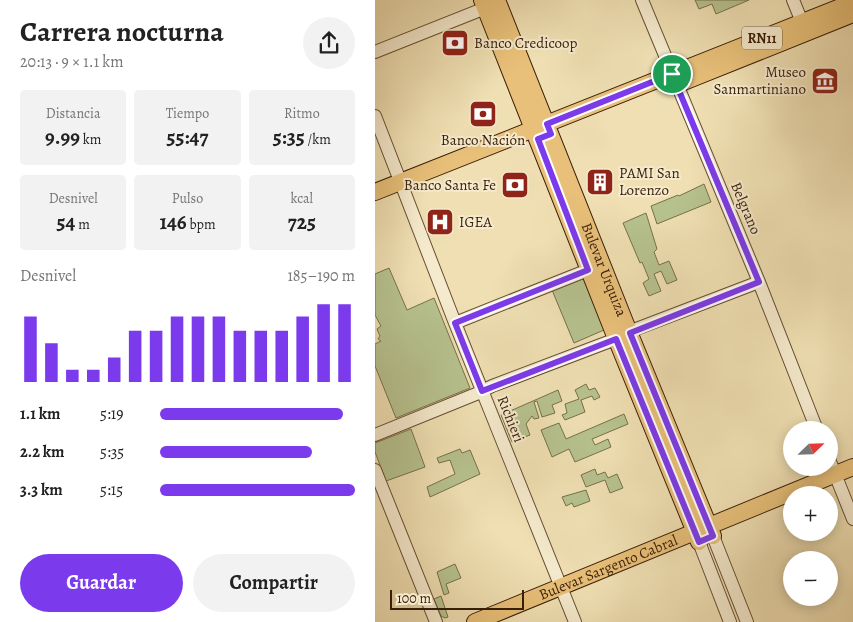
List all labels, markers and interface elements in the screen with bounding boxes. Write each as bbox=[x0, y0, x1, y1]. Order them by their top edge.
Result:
text: Carrera nocturna bbox=[20, 13, 224, 51]
button: share bbox=[303, 17, 355, 69]
road number: RN11 bbox=[742, 26, 782, 49]
bank icon: Banco Credicoop bbox=[440, 28, 470, 58]
place label: Banco Credicoop bbox=[474, 33, 578, 53]
text: 20:13 · 9 × 1.1 km bbox=[20, 51, 124, 73]
pin bbox=[651, 53, 693, 95]
icon: arrive bbox=[658, 60, 686, 88]
place label: Museo Sanmartiniano bbox=[714, 62, 806, 99]
museum icon: Museo Sanmartiniano bbox=[810, 66, 840, 96]
bank icon: Banco Nación bbox=[468, 99, 498, 129]
text: Distancia bbox=[46, 104, 100, 123]
text: Tiempo bbox=[166, 104, 209, 123]
text: Ritmo bbox=[284, 104, 320, 123]
text: 9.99 bbox=[45, 123, 80, 151]
text: 55:47 bbox=[167, 123, 208, 151]
text: 5:35 bbox=[273, 123, 305, 151]
text: km bbox=[80, 130, 101, 149]
text: /km bbox=[305, 130, 331, 149]
place label: Banco Nación bbox=[441, 130, 525, 150]
place label: PAMI San Lorenzo bbox=[619, 163, 680, 200]
building icon: PAMI San Lorenzo bbox=[585, 167, 615, 197]
bank icon: Banco Santa Fe bbox=[500, 170, 530, 200]
place label: Banco Santa Fe bbox=[404, 175, 496, 195]
street label: Belgrano bbox=[726, 179, 766, 237]
text: Desnivel bbox=[49, 189, 98, 208]
text: Pulso bbox=[172, 189, 203, 208]
text: kcal bbox=[291, 189, 313, 208]
hospital icon: IGEA bbox=[425, 207, 455, 237]
text: 54 bbox=[57, 208, 75, 236]
text: 146 bbox=[159, 208, 187, 236]
text: 725 bbox=[288, 208, 316, 236]
place label: IGEA bbox=[459, 212, 492, 232]
text: m bbox=[75, 215, 90, 234]
text: bpm bbox=[187, 215, 216, 234]
street label: Bulevar Urquiza bbox=[577, 220, 632, 319]
text: Desnivel bbox=[20, 265, 76, 287]
text: 185–190 m bbox=[287, 265, 355, 287]
street label: Richieri bbox=[493, 393, 529, 445]
text: 1.1 km bbox=[20, 403, 60, 425]
text: 5:19 bbox=[100, 403, 123, 425]
north arrow bbox=[783, 421, 837, 476]
map controls bbox=[783, 421, 838, 606]
text: 2.2 km bbox=[20, 441, 64, 463]
text: 5:35 bbox=[100, 441, 124, 463]
text: 3.3 km bbox=[20, 479, 63, 501]
text: 5:15 bbox=[100, 479, 123, 501]
button: + bbox=[783, 486, 838, 541]
street label: Bulevar Sargento Cabral bbox=[536, 530, 681, 605]
button: − bbox=[783, 551, 838, 606]
button: Guardar bbox=[20, 554, 183, 612]
button: Compartir bbox=[193, 554, 355, 612]
scale bar bbox=[390, 587, 524, 610]
text: 100 m bbox=[397, 589, 431, 608]

